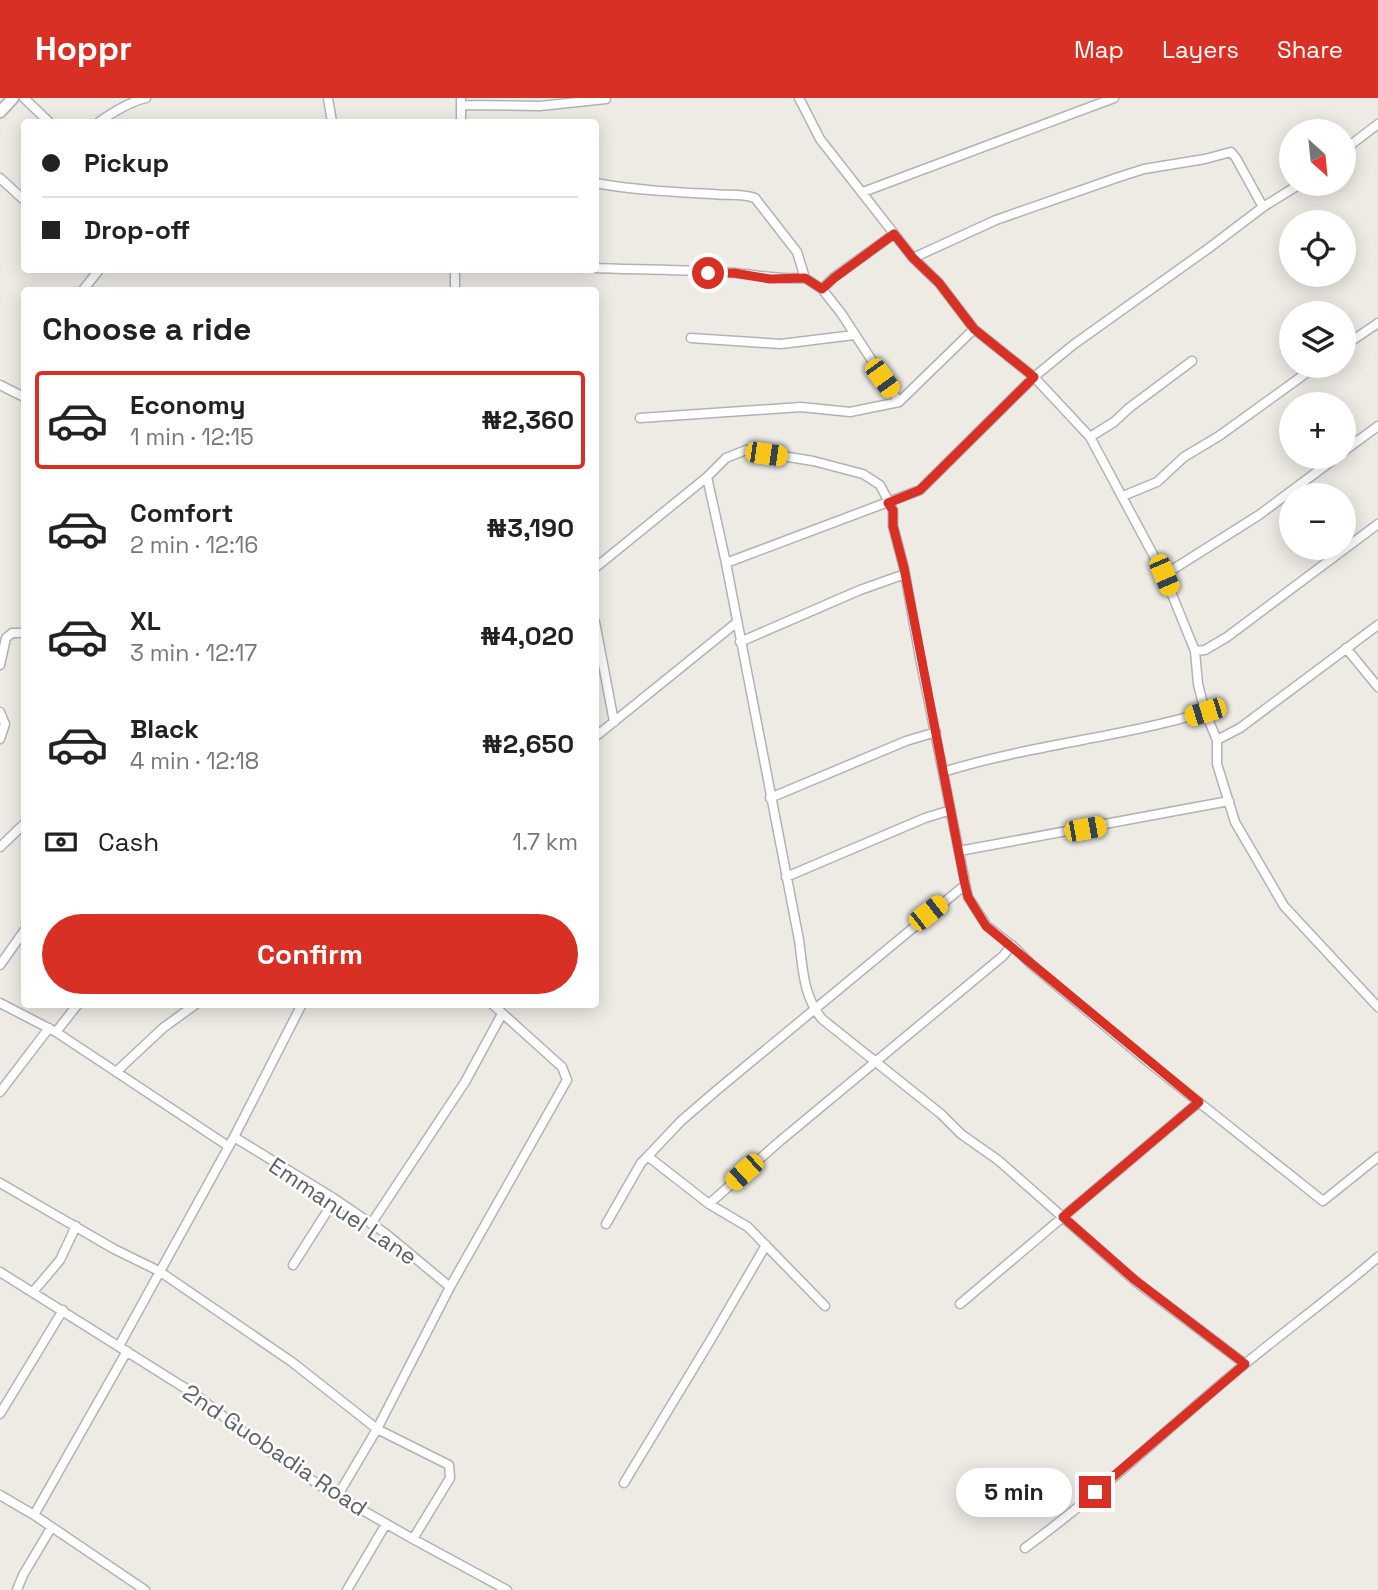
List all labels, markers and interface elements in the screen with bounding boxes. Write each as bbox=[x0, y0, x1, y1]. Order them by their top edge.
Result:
text: Hoppr bbox=[35, 28, 132, 70]
text: Map bbox=[1074, 34, 1124, 65]
text: Layers bbox=[1162, 34, 1239, 65]
text: Share bbox=[1277, 34, 1343, 65]
north arrow bbox=[1279, 119, 1356, 196]
map controls bbox=[1279, 119, 1356, 560]
text: Pickup bbox=[84, 146, 169, 180]
button: locate bbox=[1279, 210, 1356, 287]
text: Drop-off bbox=[84, 213, 190, 247]
route start bbox=[692, 257, 724, 289]
button: layers bbox=[1279, 301, 1356, 378]
text: Choose a ride bbox=[42, 309, 252, 349]
car bbox=[862, 355, 903, 401]
text: Economy bbox=[130, 388, 246, 422]
icon: car bbox=[46, 389, 109, 452]
button: + bbox=[1279, 392, 1356, 469]
text: ₦2,360 bbox=[481, 403, 574, 437]
text: 1 min · 12:15 bbox=[130, 422, 254, 452]
car bbox=[744, 441, 789, 467]
button: − bbox=[1279, 483, 1356, 560]
text: Comfort bbox=[130, 496, 233, 530]
icon: car bbox=[46, 497, 109, 560]
text: ₦3,190 bbox=[486, 511, 574, 545]
text: 2 min · 12:16 bbox=[130, 530, 258, 560]
car bbox=[1147, 552, 1182, 598]
text: XL bbox=[130, 604, 161, 638]
icon: car bbox=[46, 605, 109, 668]
text: ₦4,020 bbox=[480, 619, 574, 653]
text: 3 min · 12:17 bbox=[130, 638, 257, 668]
car bbox=[1182, 696, 1229, 728]
text: Black bbox=[130, 712, 199, 746]
icon: car bbox=[46, 713, 109, 776]
text: ₦2,650 bbox=[482, 727, 574, 761]
text: 4 min · 12:18 bbox=[130, 746, 259, 776]
car bbox=[1063, 815, 1108, 843]
icon: cash bbox=[42, 823, 80, 861]
text: Cash bbox=[98, 825, 159, 859]
text: 1.7 km bbox=[512, 827, 578, 857]
car bbox=[905, 892, 952, 934]
button: Confirm bbox=[42, 914, 578, 994]
street label: Emmanuel Lane bbox=[263, 1150, 423, 1272]
car bbox=[722, 1150, 767, 1194]
street label: 2nd Guobadia Road bbox=[177, 1377, 373, 1523]
callout: 5 min bbox=[955, 1468, 1070, 1516]
route end bbox=[1079, 1476, 1111, 1508]
text: 5 min bbox=[984, 1477, 1044, 1507]

